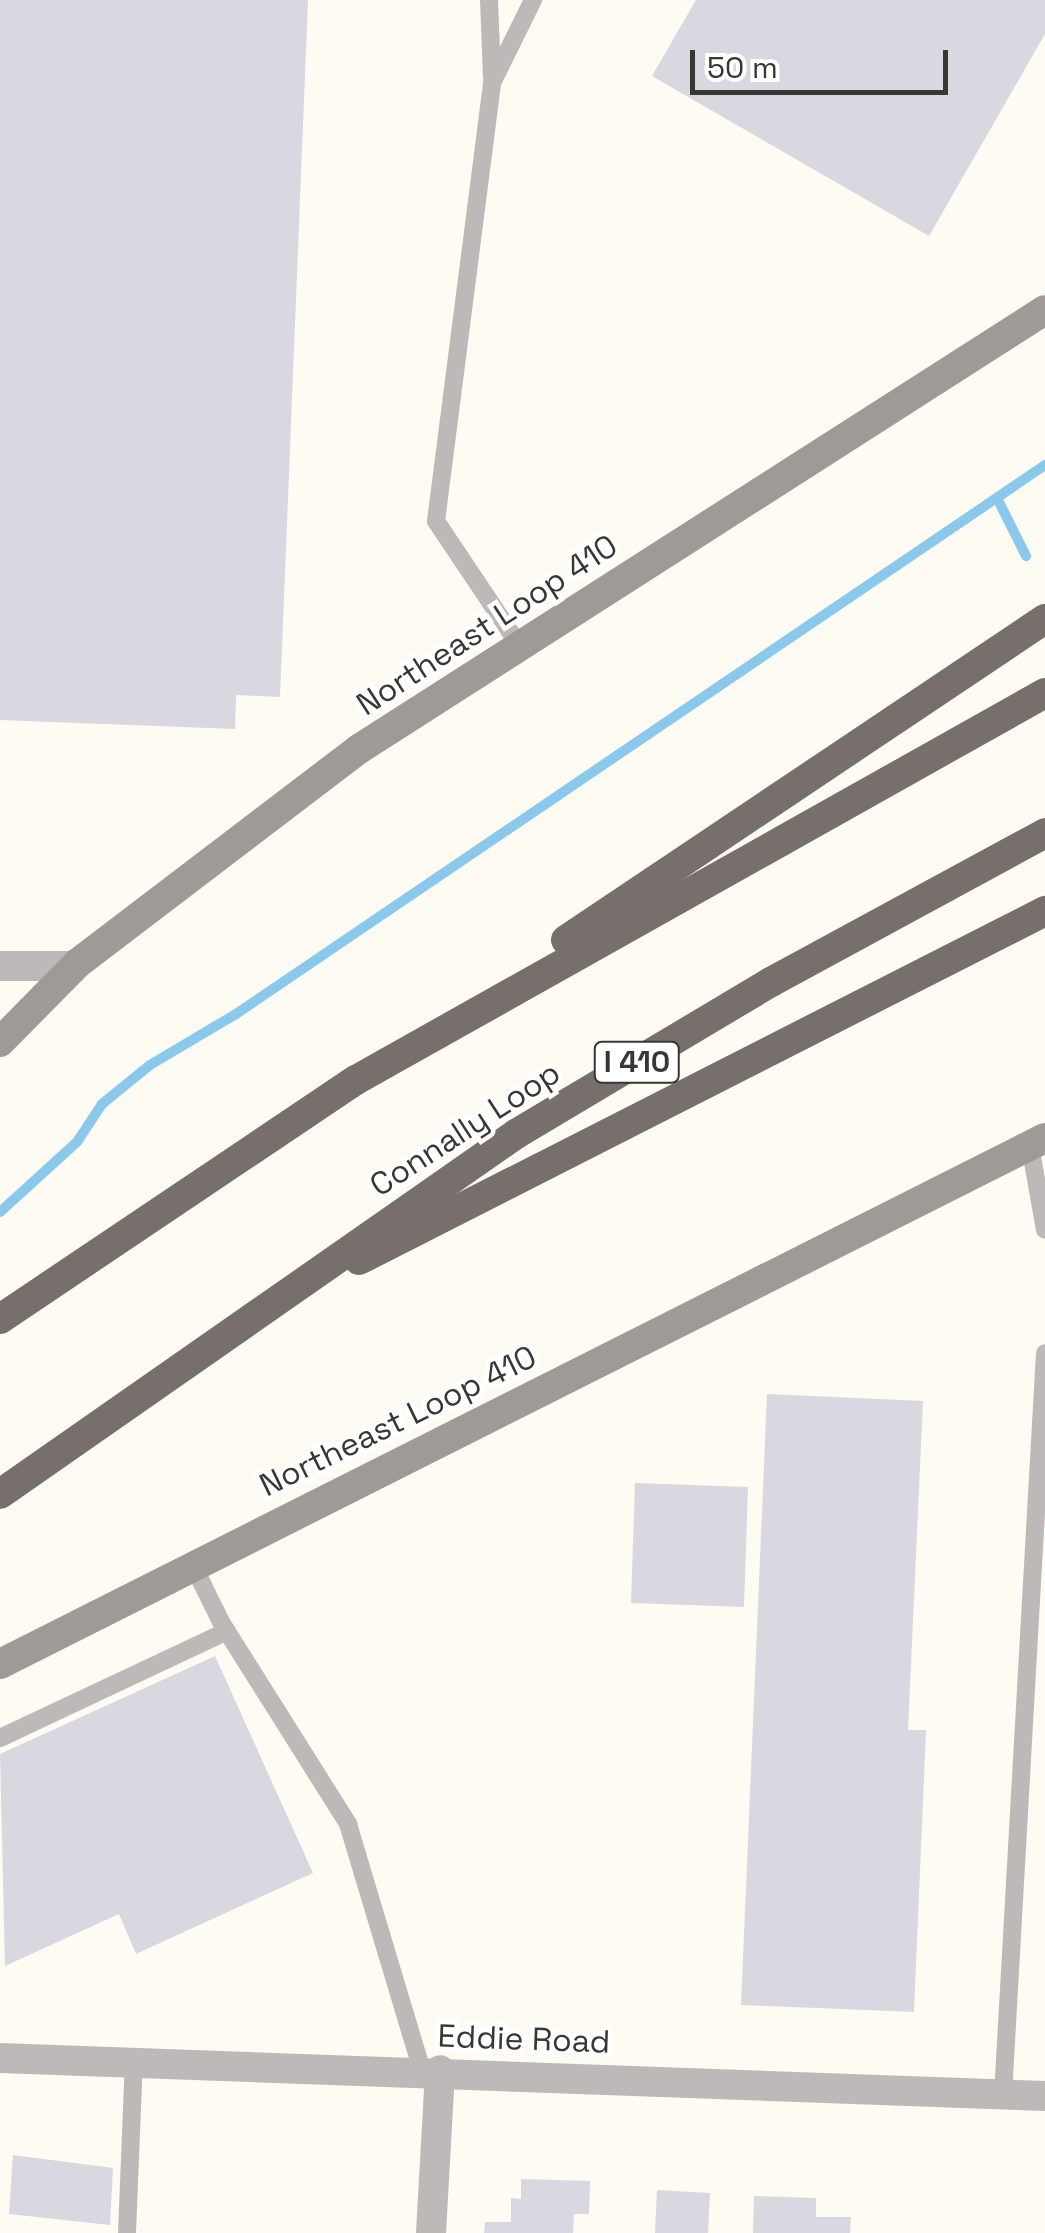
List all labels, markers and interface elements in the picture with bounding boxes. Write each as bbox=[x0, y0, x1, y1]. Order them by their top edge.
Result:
scale bar bbox=[695, 30, 952, 92]
text: 50 m bbox=[707, 48, 778, 87]
street label: Northeast Loop 410 bbox=[350, 526, 624, 724]
road number: I 410 bbox=[592, 1037, 682, 1087]
street label: Connally Loop bbox=[363, 1053, 567, 1205]
street label: Northeast Loop 410 bbox=[253, 1337, 543, 1505]
street label: Eddie Road bbox=[437, 2017, 611, 2061]

